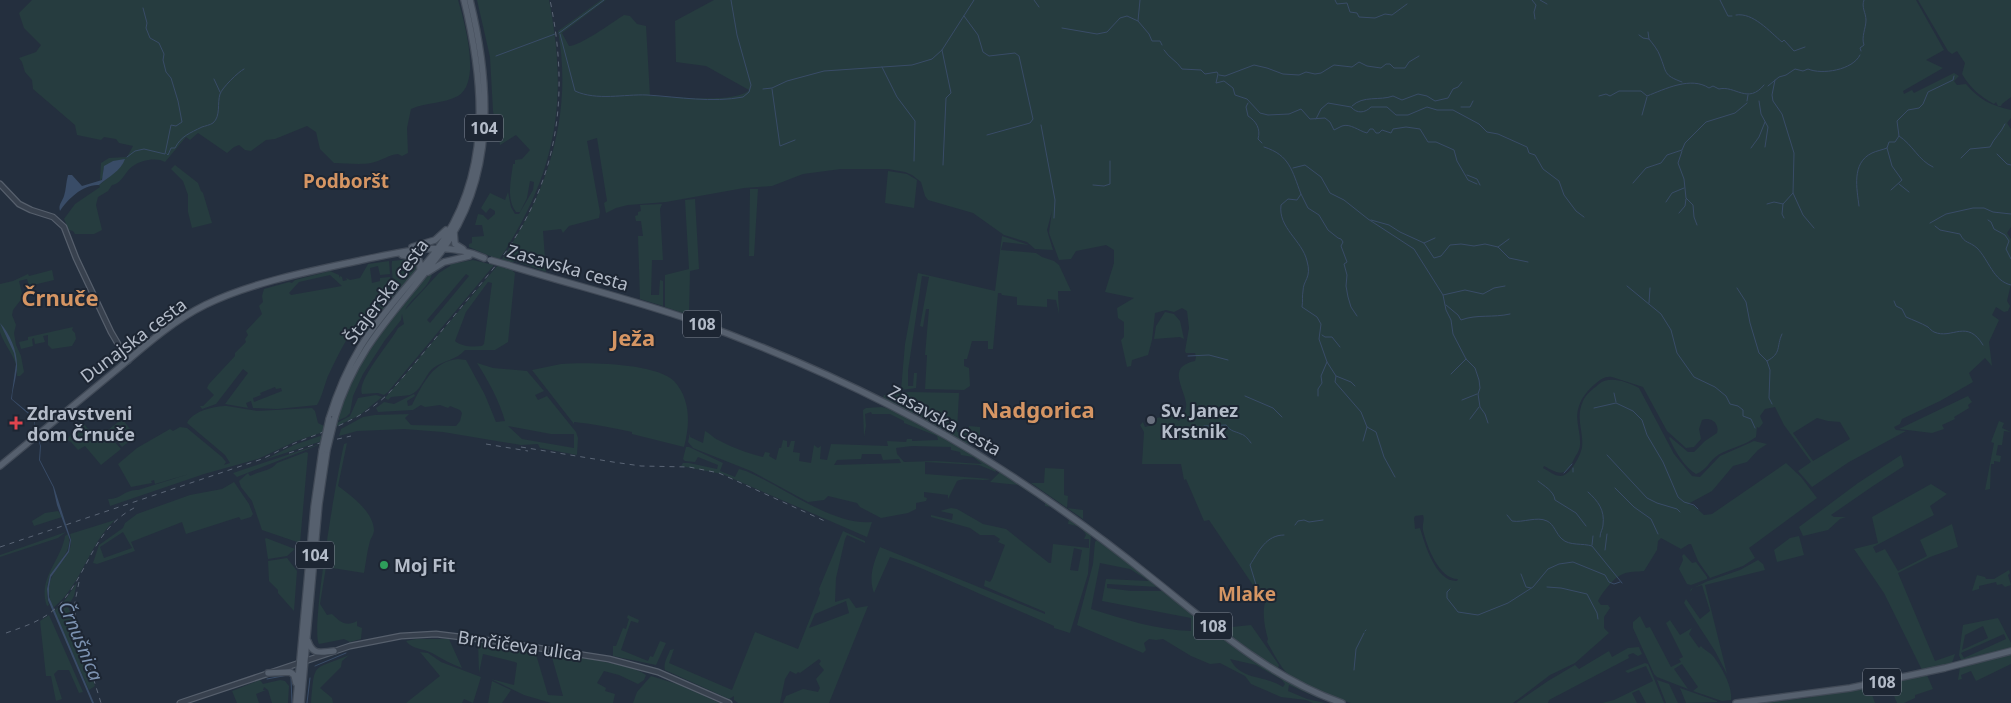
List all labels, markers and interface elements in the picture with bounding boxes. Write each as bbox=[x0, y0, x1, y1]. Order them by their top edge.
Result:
road number: 104 bbox=[465, 115, 503, 142]
district label: Podboršt bbox=[303, 168, 389, 194]
street label: Štajerska cesta bbox=[339, 234, 433, 348]
street label: Zasavska cesta bbox=[504, 238, 632, 296]
district label: Črnuče bbox=[21, 282, 99, 312]
street label: Dunajska cesta bbox=[75, 292, 191, 388]
road number: 108 bbox=[683, 310, 721, 338]
district label: Ježa bbox=[609, 322, 655, 352]
street label: Zasavska cesta bbox=[884, 379, 1006, 461]
district label: Nadgorica bbox=[981, 394, 1095, 424]
place label: Sv. Janez Krstnik bbox=[1161, 398, 1238, 443]
place label: Zdravstveni dom Črnuče bbox=[27, 401, 135, 446]
marker: Sv. Janez Krstnik bbox=[1145, 414, 1157, 426]
marker: Zdravstveni dom Črnuče bbox=[9, 416, 23, 430]
road number: 104 bbox=[296, 542, 334, 568]
place label: Moj Fit bbox=[394, 553, 456, 577]
marker: Moj Fit bbox=[378, 559, 390, 571]
district label: Mlake bbox=[1218, 581, 1276, 607]
water label: Črnušnica bbox=[53, 597, 110, 685]
road number: 108 bbox=[1194, 612, 1232, 640]
street label: Brnčičeva ulica bbox=[456, 624, 584, 666]
road number: 108 bbox=[1863, 669, 1901, 696]

